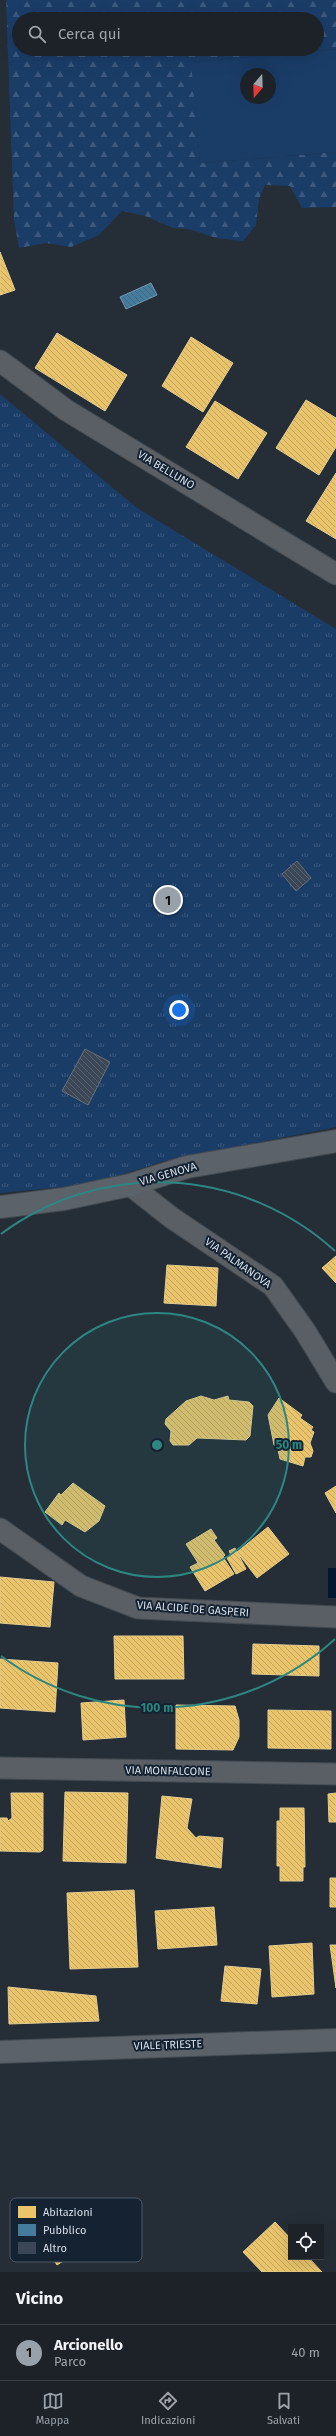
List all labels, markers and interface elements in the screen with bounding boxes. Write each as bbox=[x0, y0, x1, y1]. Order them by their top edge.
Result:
search box bbox=[12, 12, 324, 56]
icon: search bbox=[26, 23, 48, 45]
text: Cerca qui bbox=[58, 25, 121, 43]
north arrow bbox=[240, 68, 276, 104]
street label: VIA BELLUNO bbox=[135, 448, 197, 492]
pin: 1 bbox=[155, 885, 181, 915]
your location bbox=[169, 1000, 189, 1020]
street label: VIA GENOVA bbox=[138, 1159, 199, 1188]
street label: VIA PALMANOVA bbox=[202, 1235, 274, 1291]
centre of rings bbox=[150, 1438, 164, 1452]
text: 50 m bbox=[276, 1438, 302, 1452]
street label: VIA ALCIDE DE GASPERI bbox=[136, 1599, 250, 1619]
text: 100 m bbox=[141, 1701, 173, 1715]
street label: VIA MONFALCONE bbox=[125, 1764, 211, 1778]
street label: VIALE TRIESTE bbox=[133, 2037, 203, 2053]
legend bbox=[10, 2198, 142, 2262]
text: Abitazioni bbox=[43, 2206, 93, 2219]
text: Pubblico bbox=[43, 2224, 86, 2237]
map controls bbox=[288, 2224, 324, 2260]
button: locate bbox=[288, 2224, 324, 2260]
text: Altro bbox=[43, 2242, 67, 2255]
text: Vicino bbox=[16, 2288, 63, 2309]
text: Arcionello bbox=[54, 2336, 123, 2354]
text: 1 bbox=[26, 2345, 32, 2360]
text: 40 m bbox=[291, 2345, 320, 2360]
text: Parco bbox=[54, 2354, 86, 2369]
tab: Mappa bbox=[36, 2390, 69, 2427]
tab: Indicazioni bbox=[141, 2390, 195, 2427]
tab: Salvati bbox=[267, 2390, 300, 2427]

